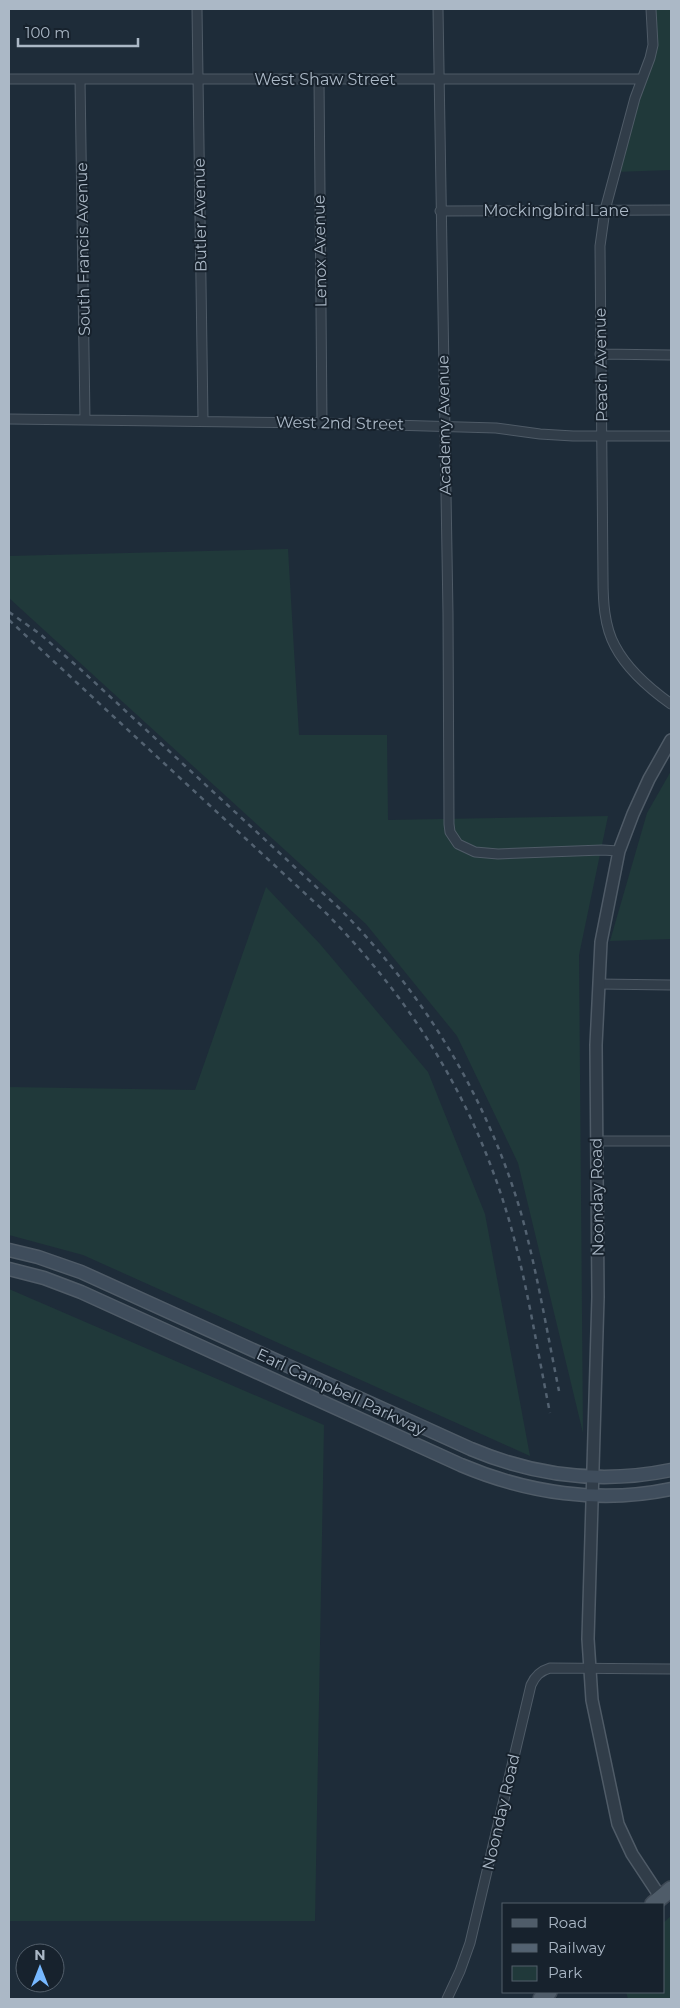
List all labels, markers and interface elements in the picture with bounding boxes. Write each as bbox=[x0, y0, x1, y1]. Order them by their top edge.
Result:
scale bar bbox=[18, 15, 138, 47]
text: 100 m bbox=[25, 23, 70, 42]
street label: West Shaw Street bbox=[254, 70, 396, 89]
street label: Butler Avenue bbox=[190, 158, 210, 272]
street label: South Francis Avenue bbox=[72, 162, 94, 336]
street label: Lenox Avenue bbox=[310, 195, 330, 307]
street label: Mockingbird Lane bbox=[483, 201, 629, 220]
street label: Peach Avenue bbox=[591, 308, 611, 422]
street label: Academy Avenue bbox=[433, 355, 455, 495]
street label: West 2nd Street bbox=[276, 412, 405, 434]
street label: Noonday Road bbox=[586, 1138, 608, 1256]
street label: Earl Campbell Parkway bbox=[253, 1344, 429, 1440]
street label: Noonday Road bbox=[478, 1752, 524, 1872]
legend bbox=[502, 1903, 665, 1993]
text: Road bbox=[548, 1913, 587, 1932]
text: Railway bbox=[548, 1938, 606, 1957]
north arrow bbox=[15, 1943, 65, 1993]
text: N bbox=[34, 1946, 46, 1964]
text: Park bbox=[548, 1963, 582, 1982]

